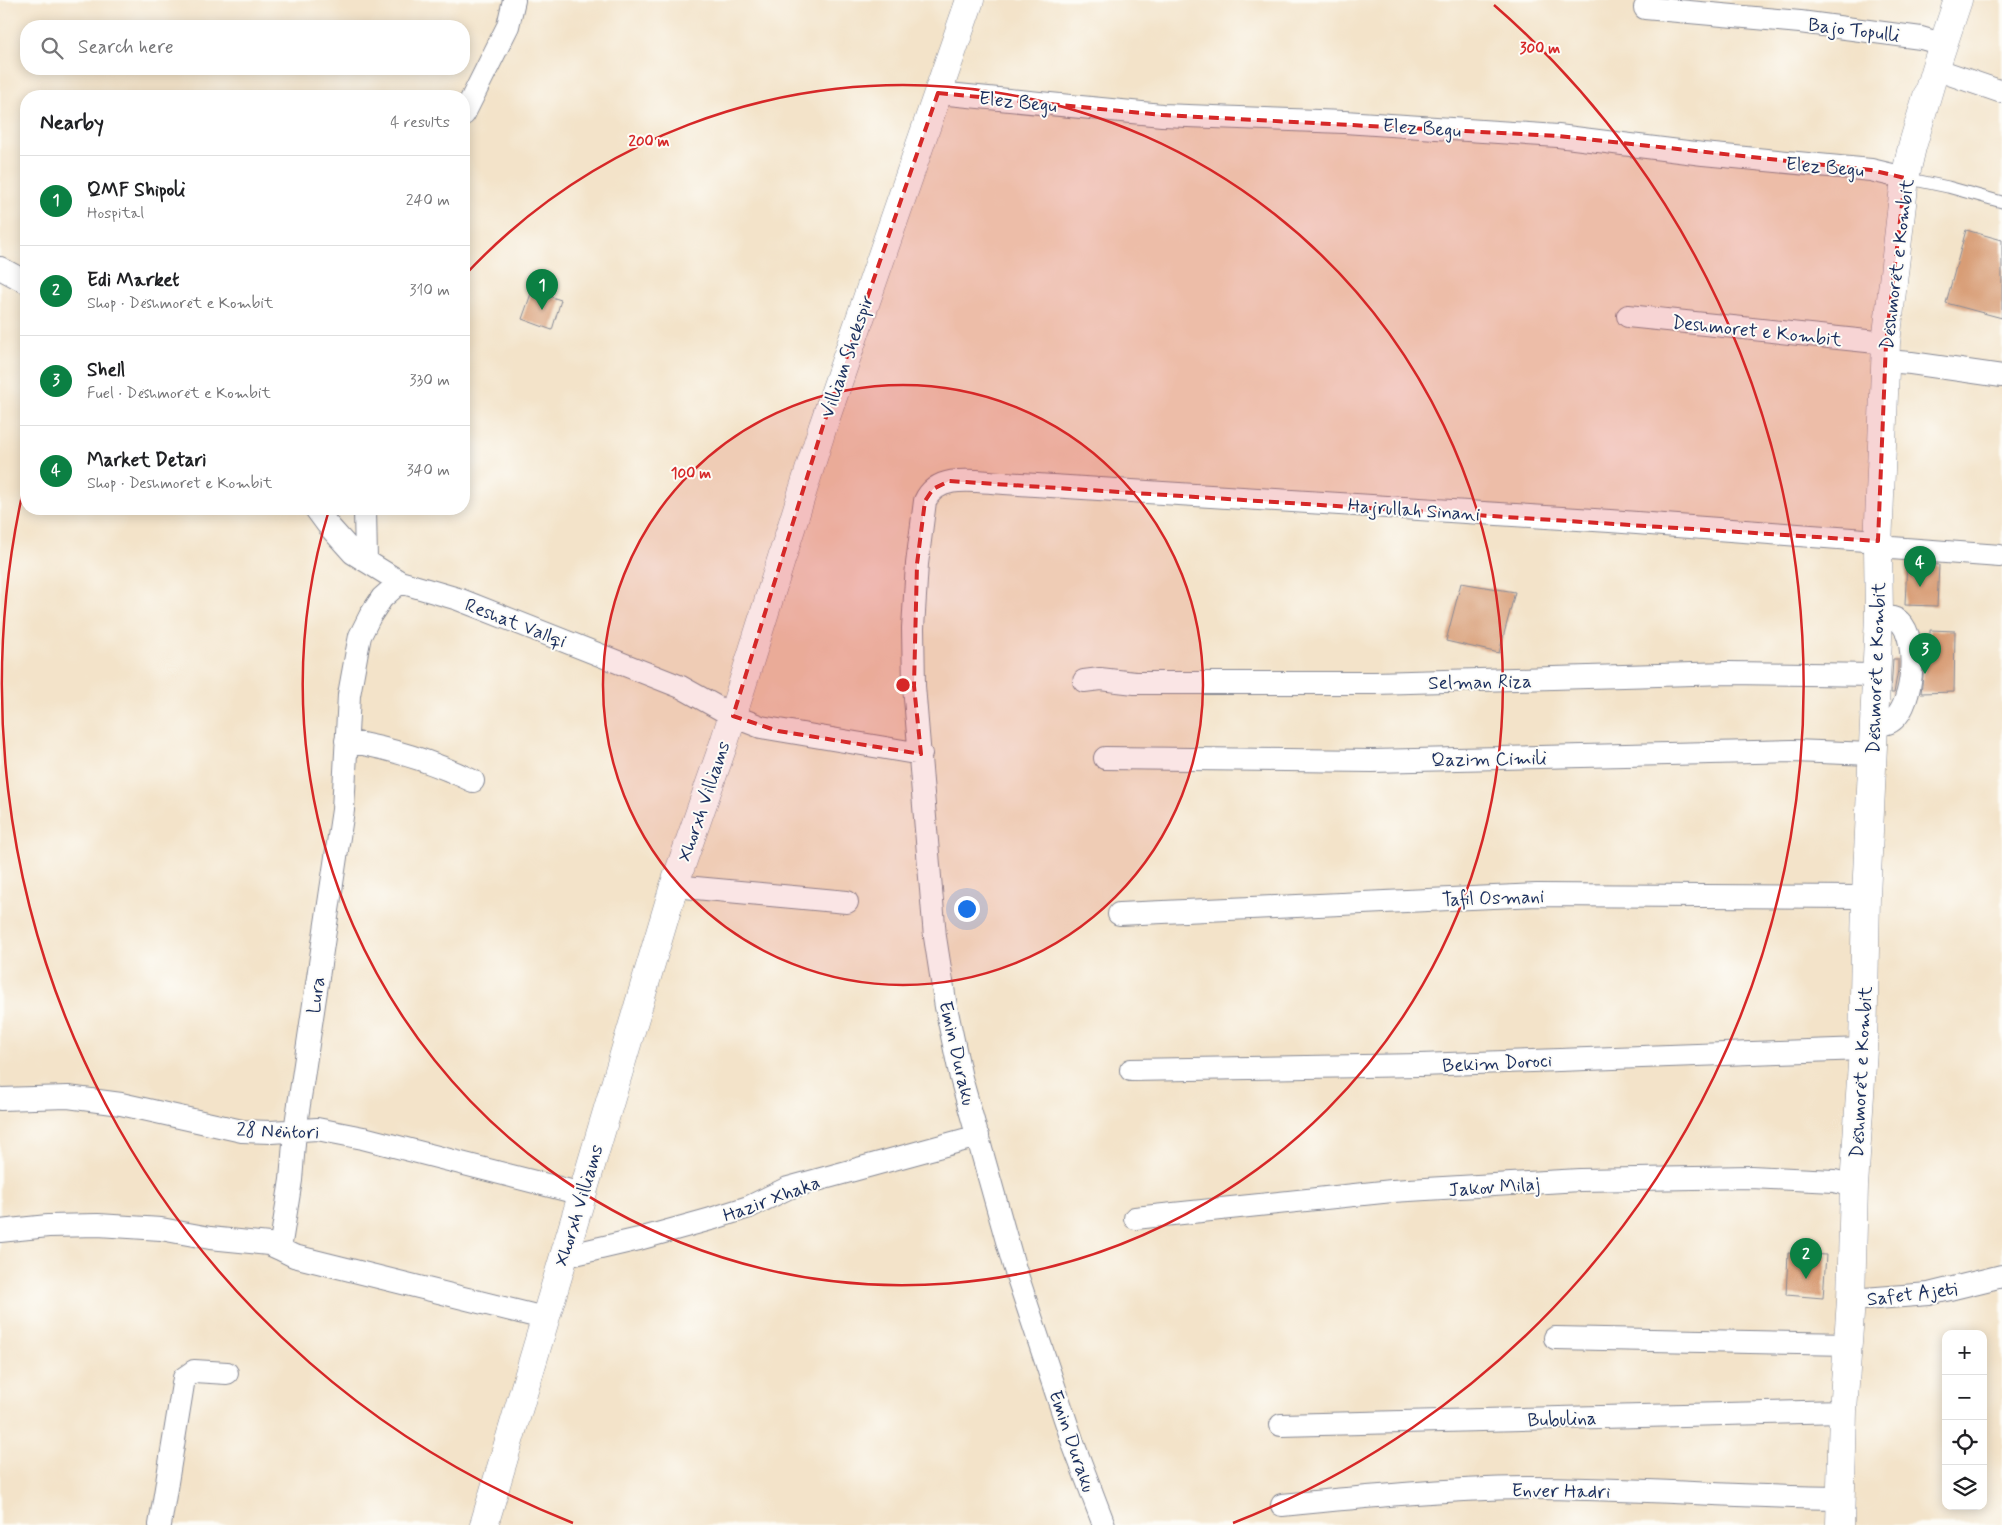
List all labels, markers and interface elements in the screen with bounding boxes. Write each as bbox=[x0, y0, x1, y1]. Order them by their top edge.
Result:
street label: Bajo Topulli bbox=[1806, 12, 1901, 49]
search box bbox=[20, 20, 470, 75]
icon: search bbox=[38, 34, 66, 62]
text: Search here bbox=[78, 35, 174, 60]
text: 300 m bbox=[1520, 39, 1560, 59]
street label: Elez Begu bbox=[977, 86, 1058, 120]
text: Nearby bbox=[40, 109, 104, 137]
text: 4 results bbox=[390, 112, 450, 133]
street label: Elez Begu bbox=[1382, 113, 1462, 145]
text: 200 m bbox=[629, 132, 670, 152]
street label: Elez Begu bbox=[1785, 152, 1865, 184]
street label: Dëshmorët e Kombit bbox=[1875, 177, 1920, 351]
text: QMF Shipoli bbox=[87, 178, 185, 203]
text: 1 bbox=[52, 190, 60, 211]
text: 240 m bbox=[406, 190, 450, 211]
text: Hospital bbox=[87, 203, 144, 224]
text: Edi Market bbox=[87, 268, 179, 293]
pin: 1 bbox=[526, 269, 558, 310]
text: 2 bbox=[52, 280, 60, 301]
text: 310 m bbox=[409, 280, 450, 301]
street label: Villiam Shekspir bbox=[815, 292, 880, 421]
text: Shop · Dëshmorët e Kombit bbox=[87, 293, 273, 314]
street label: Deshmoret e Kombit bbox=[1671, 310, 1843, 353]
text: Shell bbox=[87, 358, 125, 383]
text: 3 bbox=[52, 370, 60, 391]
text: 330 m bbox=[409, 370, 450, 391]
text: Fuel · Dëshmorët e Kombit bbox=[87, 383, 271, 404]
text: Market Detari bbox=[87, 448, 207, 473]
text: 4 bbox=[51, 460, 61, 481]
text: 340 m bbox=[406, 460, 450, 481]
text: 100 m bbox=[671, 464, 711, 484]
text: Shop · Deshmoret e Kombit bbox=[87, 473, 272, 494]
street label: Hajrullah Sinani bbox=[1347, 493, 1481, 529]
pin: 4 bbox=[1904, 546, 1936, 587]
street label: Dëshmorët e Kombit bbox=[1861, 582, 1892, 754]
street label: Reshat Vallqi bbox=[461, 593, 570, 654]
pin: 3 bbox=[1909, 633, 1941, 674]
street label: Selman Riza bbox=[1428, 669, 1532, 696]
centre of rings bbox=[894, 676, 912, 694]
street label: Xhorxh Villiams bbox=[672, 738, 737, 865]
street label: Qazim Cimili bbox=[1431, 746, 1547, 773]
street label: Tafil Osmani bbox=[1441, 884, 1545, 913]
your location bbox=[954, 896, 980, 922]
street label: Lura bbox=[302, 975, 331, 1015]
street label: Dëshmorët e Kombit bbox=[1845, 986, 1878, 1159]
street label: Emin Duraku bbox=[932, 999, 981, 1108]
street label: Bekim Doroci bbox=[1442, 1048, 1553, 1079]
street label: 28 Nëntori bbox=[236, 1118, 320, 1145]
street label: Xhorxh Villiams bbox=[549, 1142, 610, 1269]
street label: Hazir Xhaka bbox=[719, 1170, 824, 1229]
street label: Jakov Milaj bbox=[1447, 1172, 1541, 1204]
pin: 2 bbox=[1790, 1238, 1822, 1279]
street label: Safet Ajeti bbox=[1866, 1277, 1959, 1312]
map controls bbox=[1942, 1330, 1987, 1510]
button: + bbox=[1942, 1330, 1987, 1375]
button: − bbox=[1942, 1375, 1987, 1420]
street label: Emin Duraku bbox=[1042, 1387, 1101, 1496]
street label: Bubulina bbox=[1527, 1406, 1597, 1433]
button: locate bbox=[1942, 1420, 1987, 1465]
button: layers bbox=[1942, 1465, 1987, 1510]
street label: Enver Hadri bbox=[1511, 1478, 1611, 1505]

